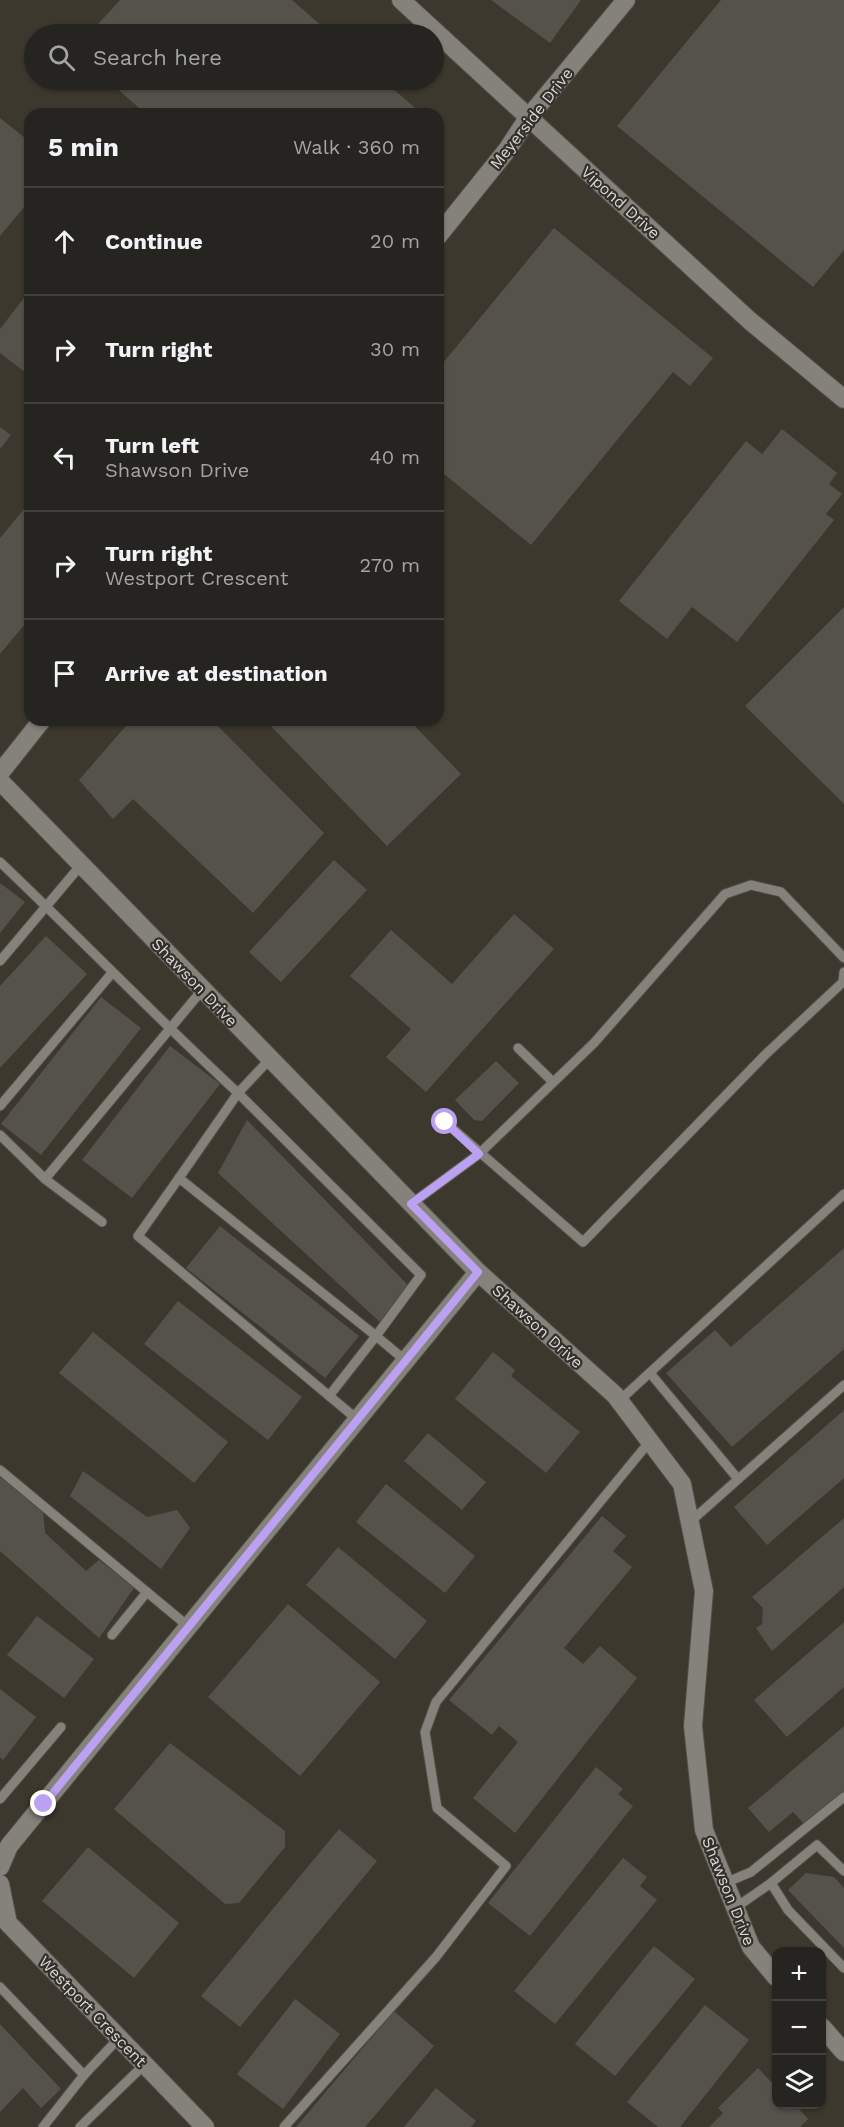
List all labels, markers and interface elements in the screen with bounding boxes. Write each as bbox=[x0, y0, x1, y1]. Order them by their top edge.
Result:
search box bbox=[24, 24, 444, 90]
icon: search bbox=[45, 41, 78, 74]
text: Search here bbox=[93, 45, 222, 70]
street label: Meyerside Drive bbox=[486, 64, 577, 173]
text: 5 min bbox=[48, 132, 119, 162]
text: Walk · 360 m bbox=[293, 135, 420, 159]
street label: Vipond Drive bbox=[577, 162, 664, 243]
icon: ahead bbox=[48, 225, 81, 258]
text: Continue bbox=[105, 229, 203, 254]
text: 20 m bbox=[370, 229, 420, 253]
icon: right bbox=[48, 333, 81, 366]
text: Turn right bbox=[105, 337, 212, 362]
text: 30 m bbox=[370, 337, 420, 361]
text: Turn left bbox=[105, 433, 199, 458]
icon: left bbox=[48, 441, 81, 474]
text: 40 m bbox=[369, 445, 420, 469]
text: Shawson Drive bbox=[105, 458, 249, 482]
text: Turn right bbox=[105, 541, 212, 566]
icon: right bbox=[48, 549, 81, 582]
text: 270 m bbox=[360, 553, 420, 577]
text: Westport Crescent bbox=[105, 566, 288, 590]
icon: arrive bbox=[48, 657, 81, 690]
text: Arrive at destination bbox=[105, 661, 328, 686]
street label: Shawson Drive bbox=[148, 934, 242, 1030]
route start bbox=[431, 1108, 457, 1134]
street label: Shawson Drive bbox=[488, 1281, 587, 1372]
route end bbox=[30, 1790, 56, 1816]
street label: Shawson Drive bbox=[698, 1834, 759, 1948]
map controls bbox=[772, 1947, 826, 2109]
button: + bbox=[772, 1947, 826, 2001]
street label: Westport Crescent bbox=[35, 1952, 151, 2071]
button: − bbox=[772, 2001, 826, 2055]
button: layers bbox=[772, 2055, 826, 2109]

